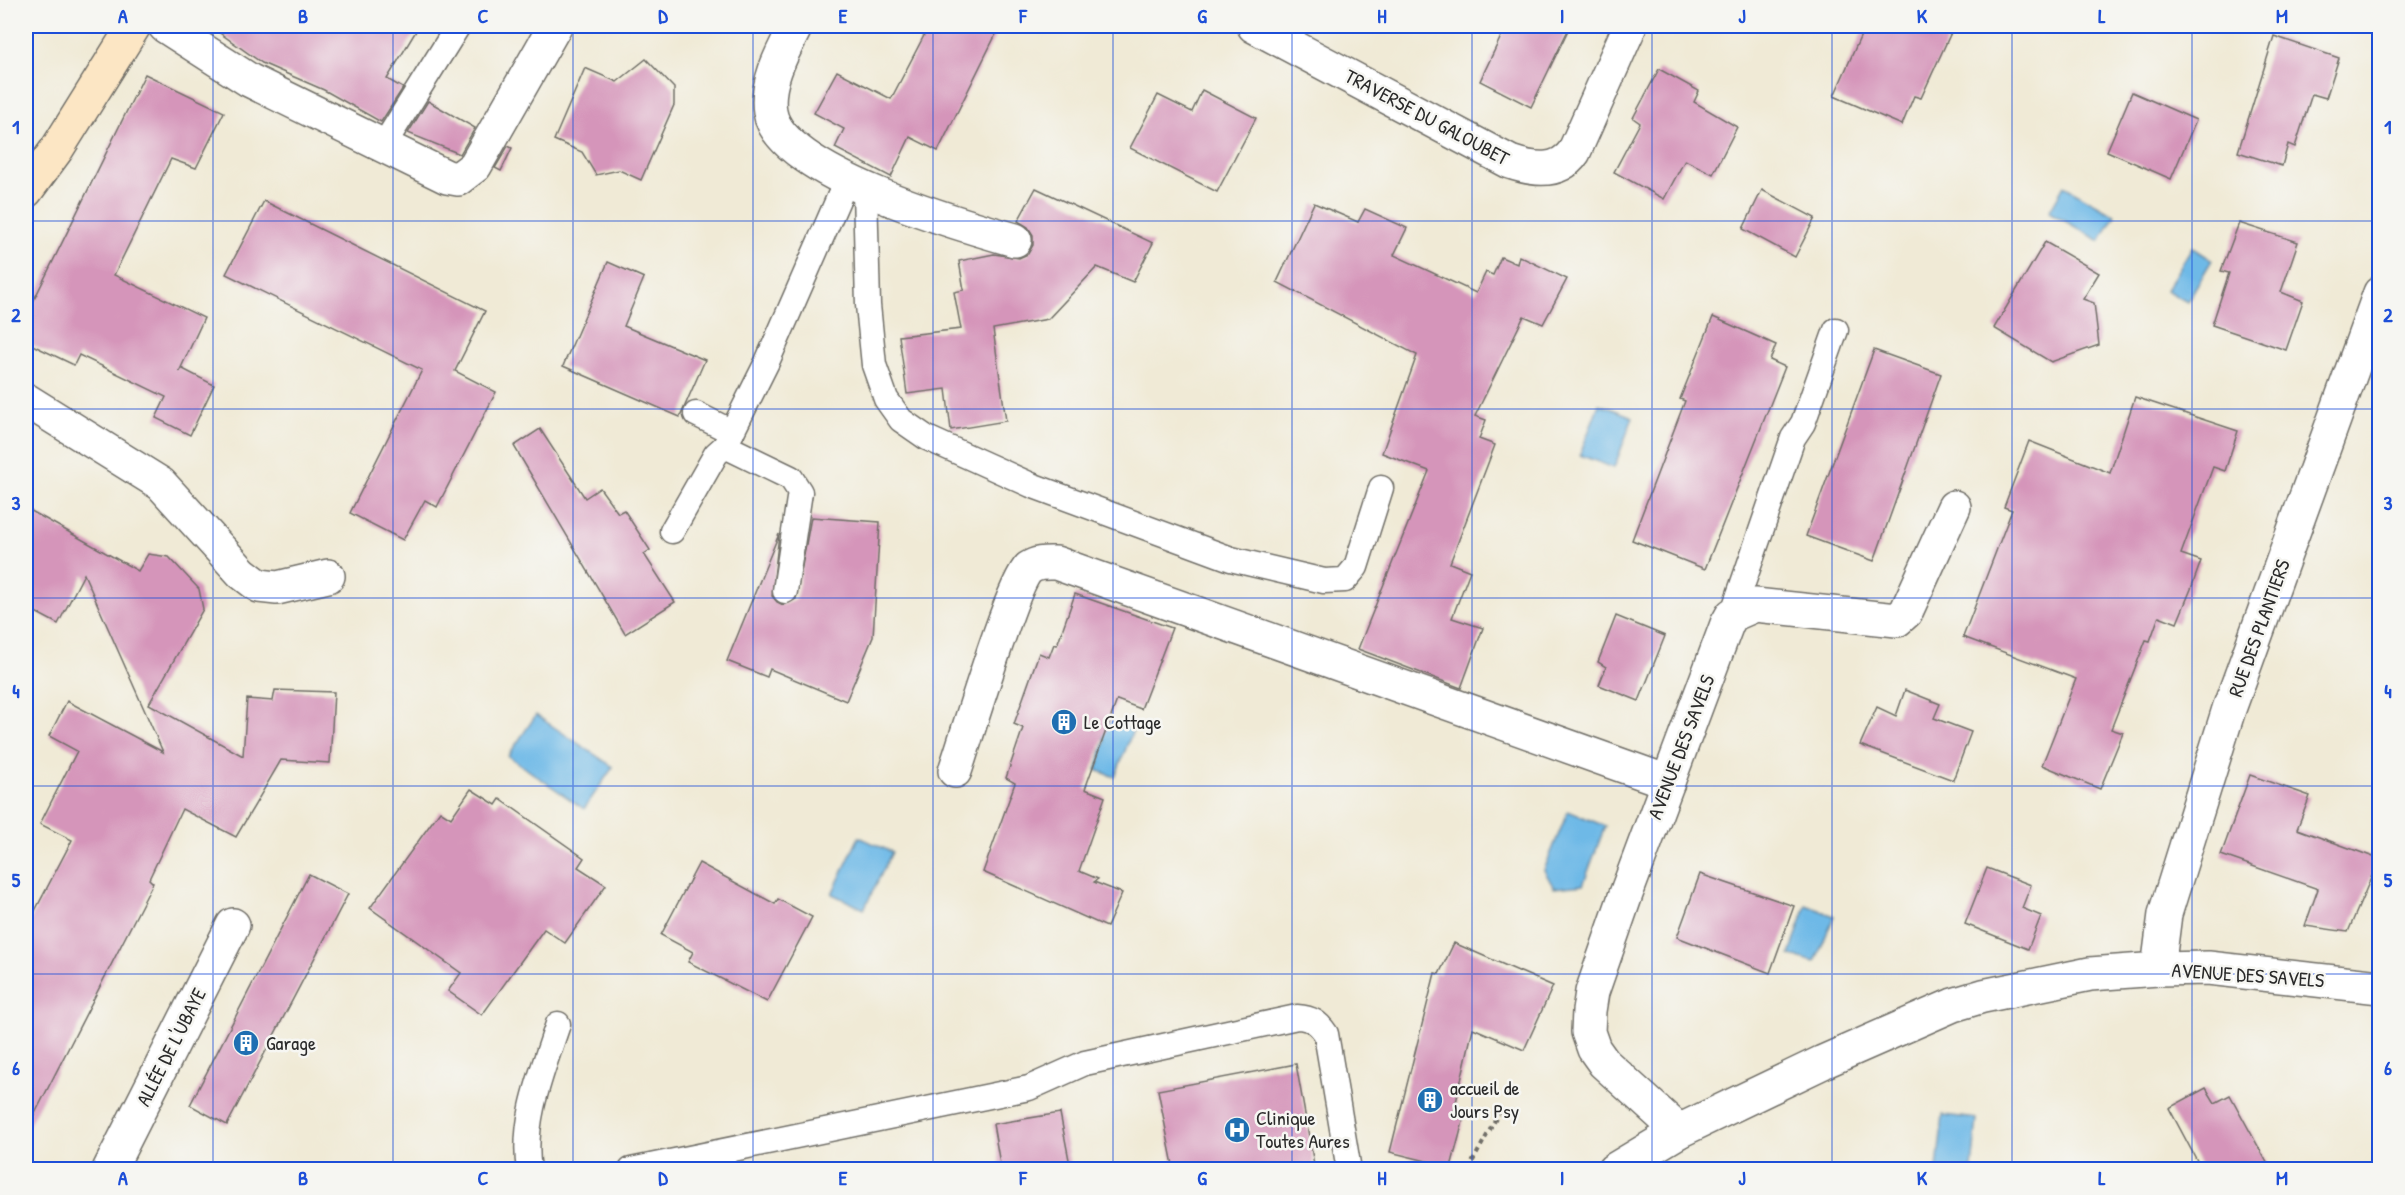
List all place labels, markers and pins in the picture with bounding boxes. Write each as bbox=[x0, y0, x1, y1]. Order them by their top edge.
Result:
building icon: Le Cottage bbox=[1049, 707, 1079, 737]
place label: Le Cottage bbox=[1084, 708, 1162, 735]
building icon: Garage bbox=[231, 1028, 261, 1058]
place label: Garage bbox=[266, 1029, 316, 1056]
place label: accueil de Jours Psy bbox=[1450, 1074, 1520, 1124]
building icon: accueil de Jours Psy bbox=[1415, 1085, 1445, 1115]
place label: Clinique Toutes Aures bbox=[1256, 1104, 1350, 1154]
hospital icon: Clinique Toutes Aures bbox=[1222, 1115, 1252, 1145]

